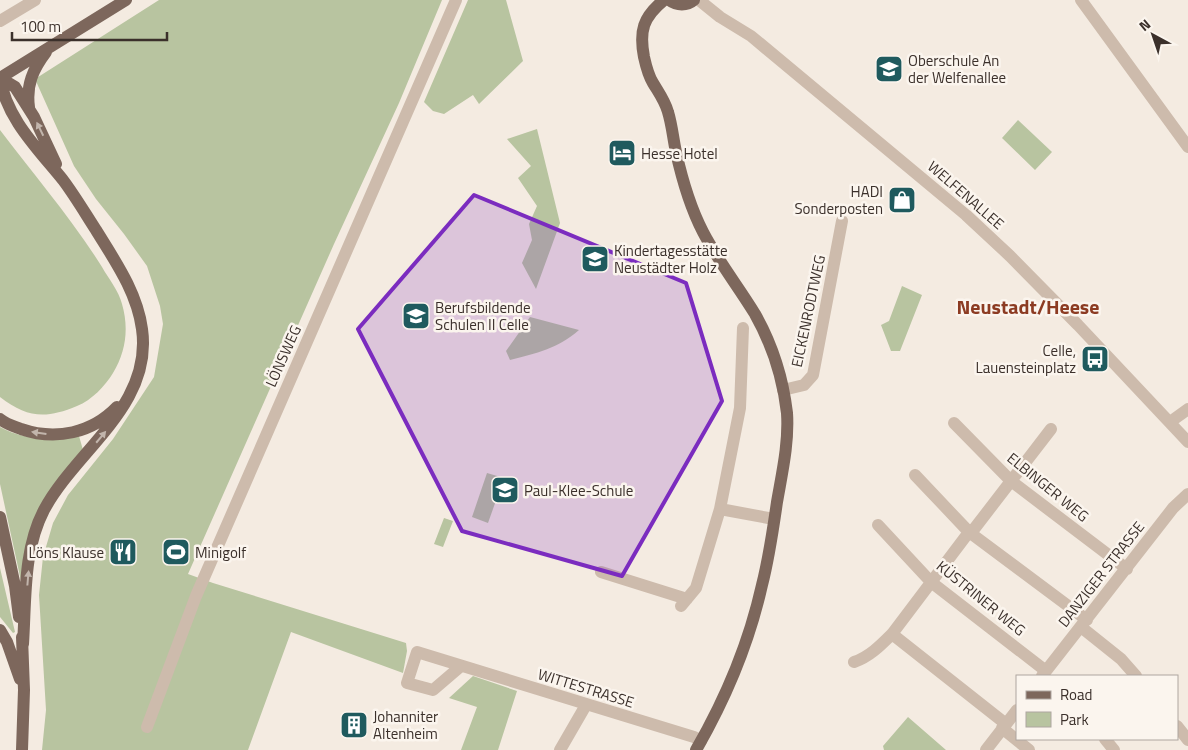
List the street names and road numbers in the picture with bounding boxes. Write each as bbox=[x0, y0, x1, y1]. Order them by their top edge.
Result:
street label: WELFENALLEE bbox=[923, 155, 1009, 235]
street label: EICKENRODTWEG bbox=[785, 253, 831, 369]
street label: LÖNSWEG bbox=[259, 321, 307, 391]
street label: ELBINGER WEG bbox=[1002, 447, 1094, 527]
street label: DANZIGER STRASSE bbox=[1052, 516, 1150, 632]
street label: KÜSTRINER WEG bbox=[931, 555, 1031, 641]
street label: WITTESTRASSE bbox=[535, 662, 637, 714]

